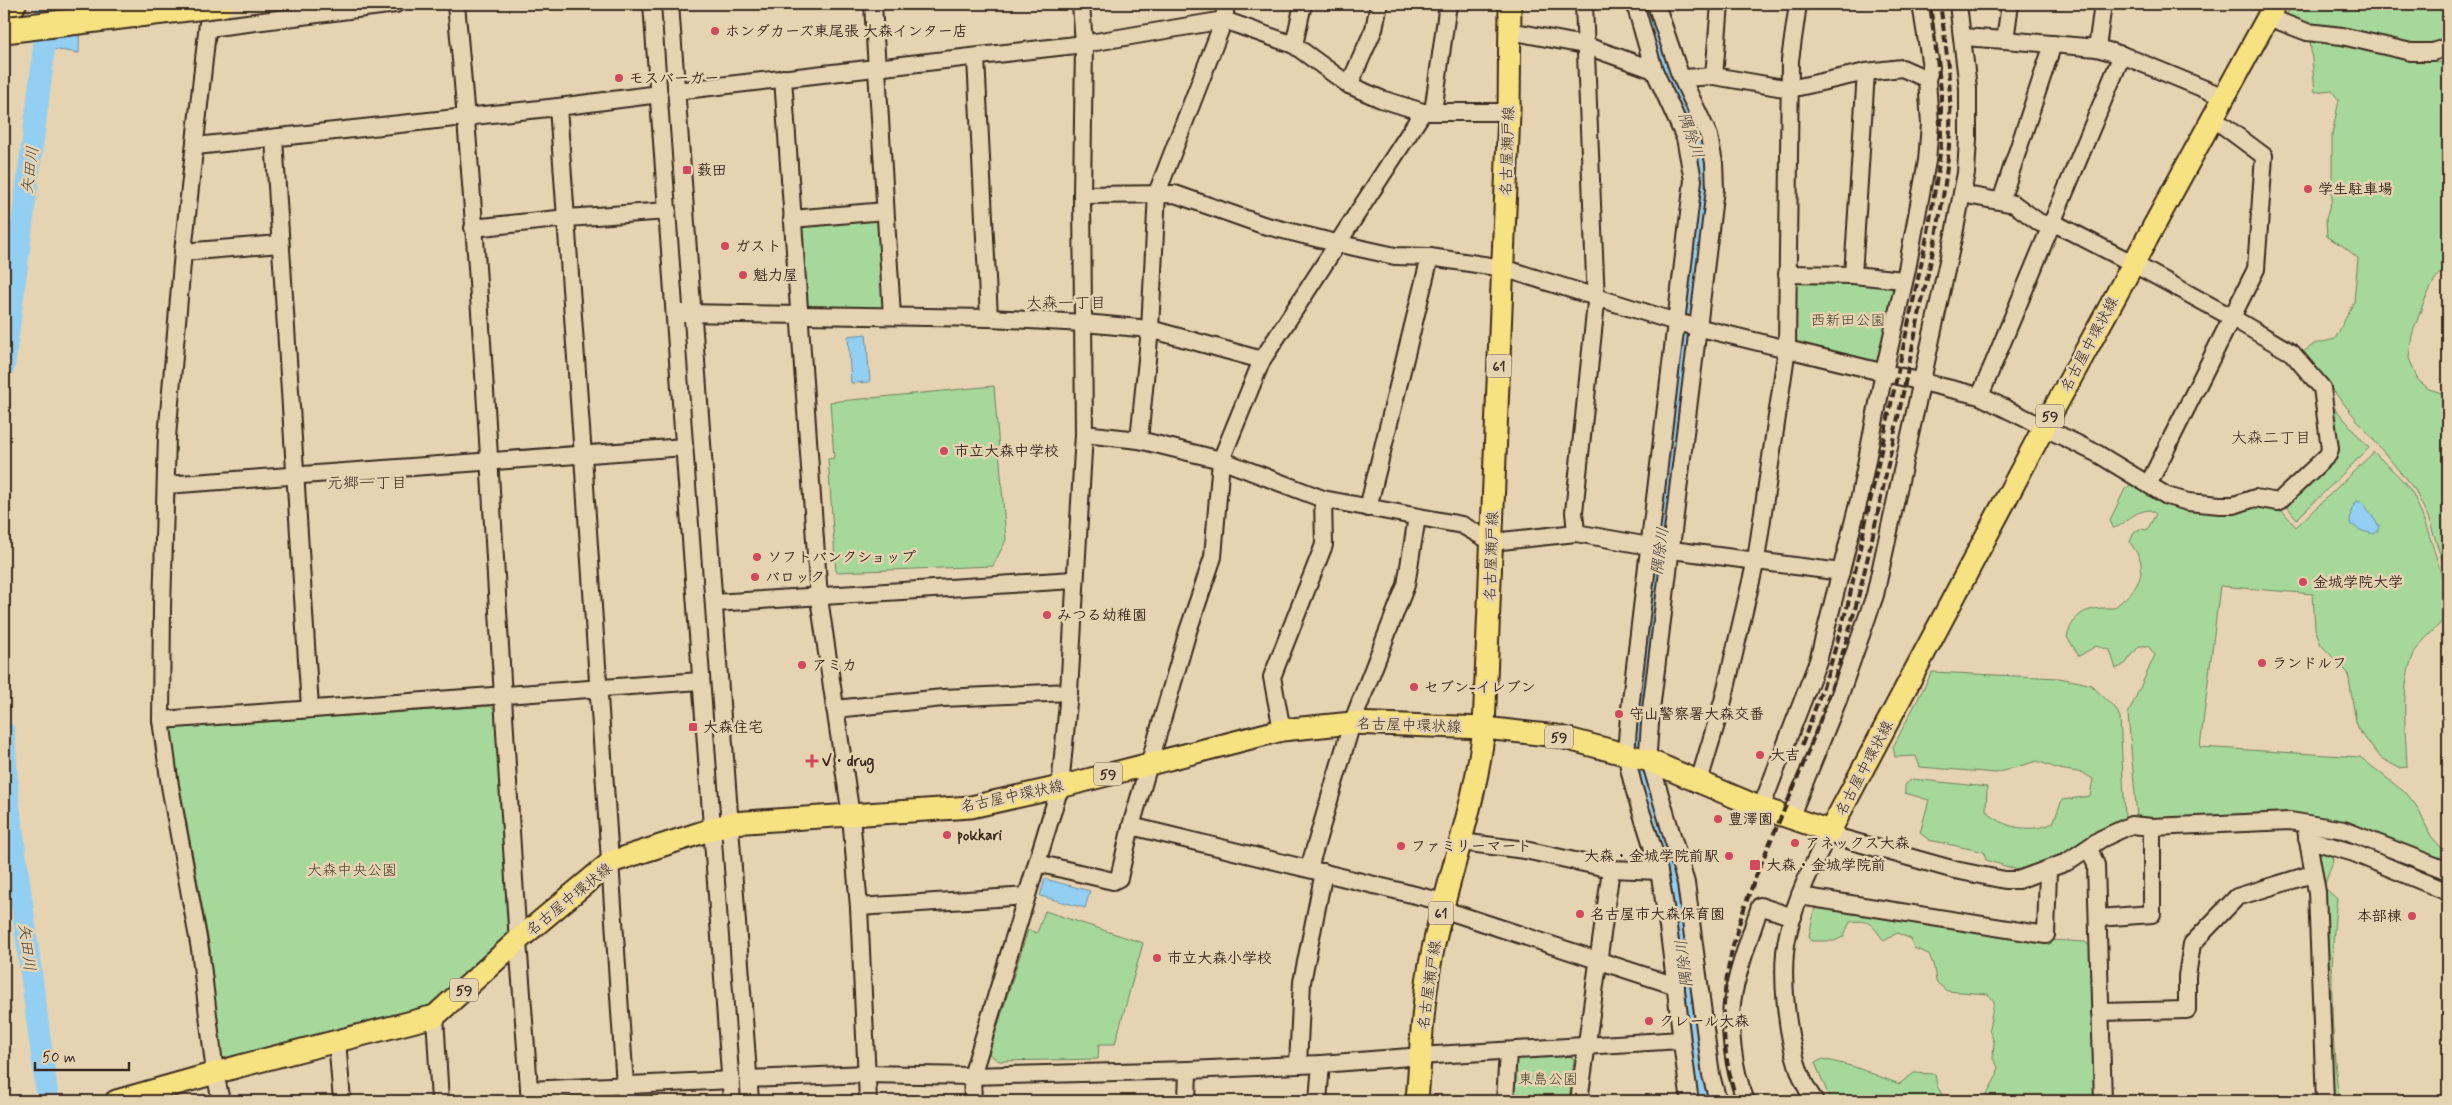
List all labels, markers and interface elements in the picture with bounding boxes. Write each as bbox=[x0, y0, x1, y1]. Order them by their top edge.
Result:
place label: ホンダカーズ東尾張 大森インター店 bbox=[725, 22, 968, 42]
marker: ホンダカーズ東尾張 大森インター店 bbox=[709, 25, 721, 37]
place label: モスバーガー bbox=[629, 69, 719, 89]
marker: モスバーガー bbox=[613, 72, 625, 84]
street label: 名古屋瀬戸線 bbox=[1496, 106, 1520, 196]
water label: 隅除川 bbox=[1673, 109, 1708, 162]
water label: 矢田川 bbox=[17, 145, 44, 195]
place label: 薮田 bbox=[697, 161, 727, 181]
marker: 薮田 bbox=[681, 164, 693, 176]
place label: 学生駐車場 bbox=[2318, 180, 2393, 200]
marker: 学生駐車場 bbox=[2302, 183, 2314, 195]
place label: ガスト bbox=[735, 237, 782, 257]
marker: ガスト bbox=[719, 240, 731, 252]
place label: 魁力屋 bbox=[753, 266, 798, 286]
marker: 魁力屋 bbox=[737, 269, 749, 281]
district label: 大森一丁目 bbox=[1026, 293, 1106, 314]
street label: 名古屋中環状線 bbox=[2056, 293, 2123, 396]
park label: 西新田公園 bbox=[1810, 311, 1886, 331]
road number: 61 bbox=[1486, 354, 1512, 378]
road number: 59 bbox=[2036, 404, 2064, 428]
district label: 大森二丁目 bbox=[2231, 428, 2311, 449]
place label: 市立大森中学校 bbox=[954, 442, 1059, 462]
marker: 市立大森中学校 bbox=[938, 445, 950, 457]
district label: 元郷一丁目 bbox=[327, 473, 407, 494]
street label: 名古屋瀬戸線 bbox=[1480, 511, 1504, 601]
water label: 隅除川 bbox=[1647, 526, 1674, 576]
place label: ソフトバンクショップ bbox=[767, 548, 916, 568]
marker: ソフトバンクショップ bbox=[751, 551, 763, 563]
place label: バロック bbox=[765, 568, 825, 588]
marker: バロック bbox=[749, 571, 761, 583]
place label: 金城学院大学 bbox=[2313, 573, 2403, 593]
marker: 金城学院大学 bbox=[2297, 576, 2309, 588]
place label: みつる幼稚園 bbox=[1057, 606, 1147, 626]
marker: みつる幼稚園 bbox=[1041, 609, 1053, 621]
place label: ランドルフ bbox=[2272, 654, 2347, 674]
place label: アミカ bbox=[812, 656, 857, 676]
marker: ランドルフ bbox=[2256, 657, 2268, 669]
marker: アミカ bbox=[796, 659, 808, 671]
place label: セブン-イレブン bbox=[1424, 678, 1536, 698]
marker: セブン-イレブン bbox=[1408, 681, 1420, 693]
place label: 守山警察署大森交番 bbox=[1629, 705, 1764, 725]
marker: 守山警察署大森交番 bbox=[1613, 708, 1625, 720]
street label: 名古屋中環状線 bbox=[1356, 714, 1462, 738]
street label: 名古屋中環状線 bbox=[1831, 717, 1898, 820]
place label: 大森住宅 bbox=[703, 718, 763, 738]
marker: 大森住宅 bbox=[687, 721, 699, 733]
road number: 59 bbox=[1545, 726, 1573, 749]
place label: 大吉 bbox=[1770, 746, 1800, 766]
marker: 大吉 bbox=[1754, 749, 1766, 761]
place label: V・drug bbox=[822, 752, 875, 774]
marker: V・drug bbox=[806, 755, 818, 767]
road number: 59 bbox=[1094, 762, 1122, 786]
street label: 名古屋中環状線 bbox=[959, 776, 1066, 818]
place label: 豊澤園 bbox=[1728, 810, 1773, 830]
marker: 豊澤園 bbox=[1712, 813, 1724, 825]
place label: pokkari bbox=[957, 826, 1003, 846]
marker: pokkari bbox=[941, 829, 953, 841]
place label: アネックス大森 bbox=[1805, 834, 1909, 854]
place label: ファミリーマート bbox=[1411, 837, 1532, 857]
marker: アネックス大森 bbox=[1789, 837, 1801, 849]
marker: ファミリーマート bbox=[1395, 840, 1407, 852]
place label: 大森・金城学院前駅 bbox=[1584, 847, 1719, 867]
marker: 大森・金城学院前駅 bbox=[1723, 850, 1735, 862]
place label: 大森・金城学院前 bbox=[1766, 856, 1886, 876]
marker: 大森・金城学院前 bbox=[1748, 858, 1762, 872]
street label: 名古屋中環状線 bbox=[523, 859, 617, 941]
park label: 大森中央公園 bbox=[307, 861, 397, 881]
road number: 61 bbox=[1428, 901, 1454, 924]
place label: 名古屋市大森保育園 bbox=[1590, 905, 1725, 925]
place label: 本部棟 bbox=[2357, 907, 2402, 927]
marker: 名古屋市大森保育園 bbox=[1574, 908, 1586, 920]
marker: 本部棟 bbox=[2406, 910, 2418, 922]
water label: 矢田川 bbox=[13, 922, 40, 972]
street label: 名古屋瀬戸線 bbox=[1414, 939, 1446, 1031]
water label: 隅除川 bbox=[1671, 939, 1698, 989]
place label: 市立大森小学校 bbox=[1167, 949, 1272, 969]
marker: 市立大森小学校 bbox=[1151, 952, 1163, 964]
road number: 59 bbox=[450, 978, 478, 1002]
place label: クレール大森 bbox=[1659, 1012, 1749, 1032]
marker: クレール大森 bbox=[1643, 1015, 1655, 1027]
scale bar bbox=[35, 1040, 129, 1072]
text: 50 m bbox=[42, 1048, 76, 1068]
park label: 東島公園 bbox=[1518, 1070, 1578, 1090]

